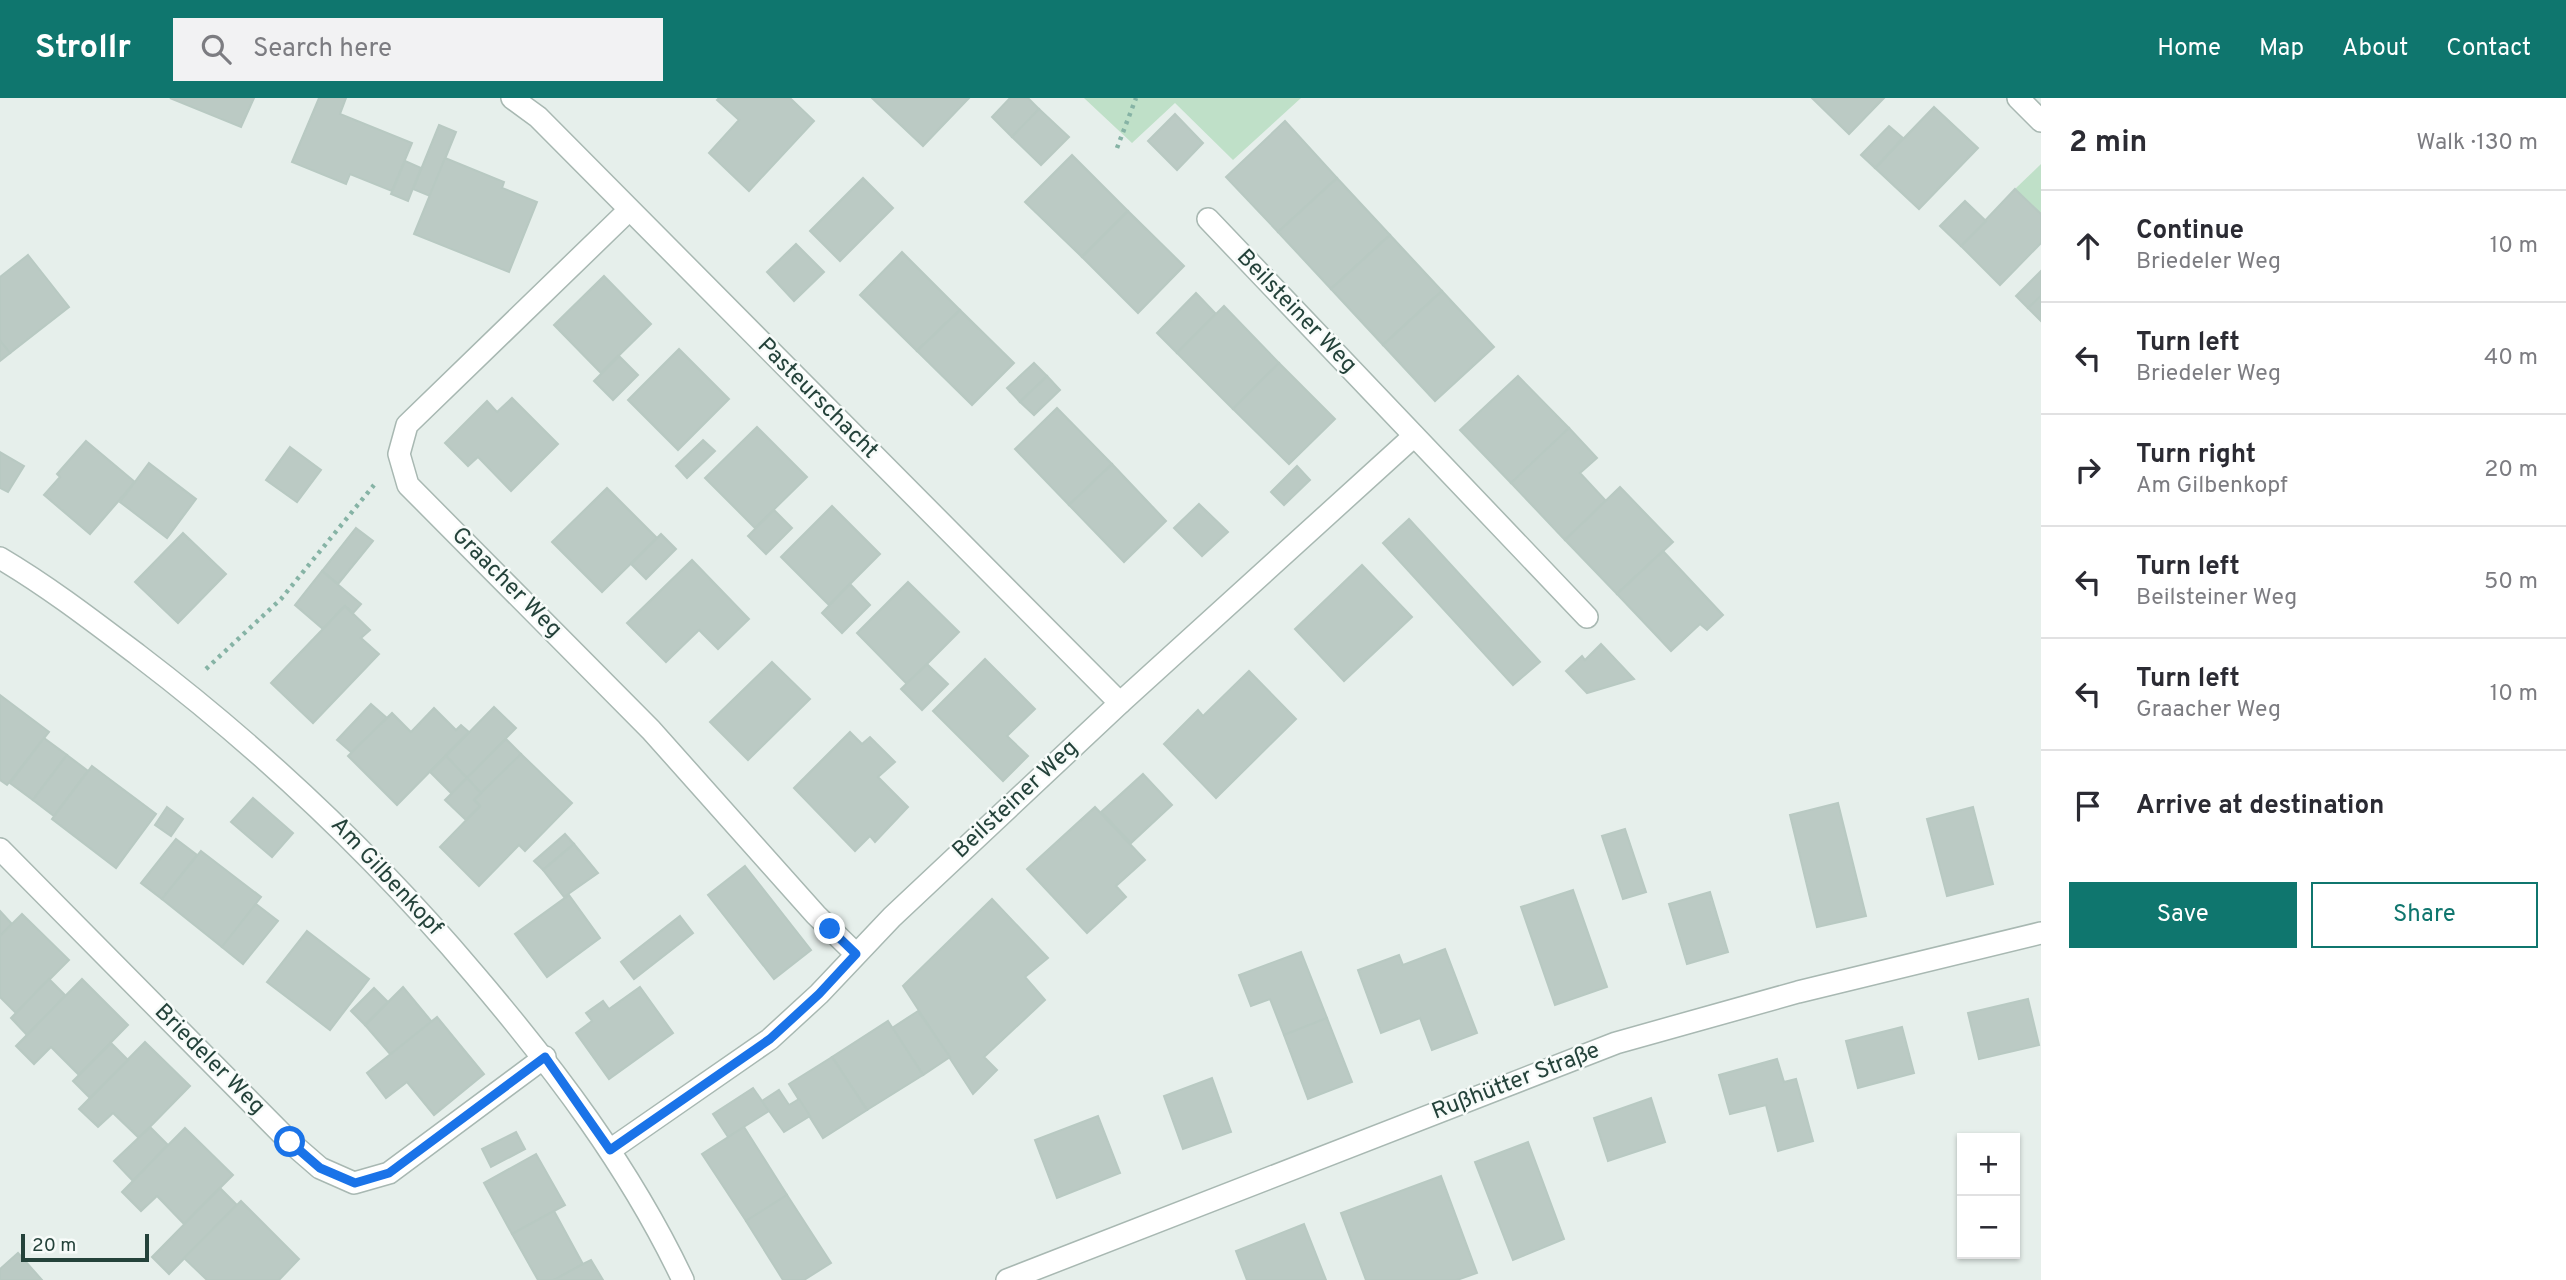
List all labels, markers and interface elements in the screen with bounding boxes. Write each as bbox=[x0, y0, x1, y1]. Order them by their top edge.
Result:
search box bbox=[173, 18, 663, 81]
text: Strollr bbox=[35, 28, 131, 70]
icon: search bbox=[197, 30, 235, 68]
text: Search here bbox=[253, 33, 392, 66]
text: Home bbox=[2157, 34, 2221, 64]
text: Map bbox=[2259, 34, 2304, 64]
text: About bbox=[2342, 34, 2408, 64]
text: Contact bbox=[2446, 34, 2531, 64]
text: 2 min bbox=[2069, 125, 2147, 162]
text: Walk · 130 m bbox=[2416, 129, 2538, 158]
text: Continue bbox=[2136, 215, 2244, 248]
icon: ahead bbox=[2069, 227, 2107, 265]
text: 10 m bbox=[2490, 232, 2538, 261]
street label: Beilsteiner Weg bbox=[1230, 244, 1362, 380]
text: Briedeler Weg bbox=[2136, 248, 2281, 277]
text: Turn left bbox=[2136, 327, 2240, 360]
street label: Pasteurschacht bbox=[750, 332, 884, 466]
icon: left bbox=[2069, 339, 2107, 377]
text: 40 m bbox=[2484, 344, 2538, 373]
text: Briedeler Weg bbox=[2136, 360, 2281, 389]
text: Turn right bbox=[2136, 439, 2256, 472]
icon: right bbox=[2069, 451, 2107, 489]
text: 20 m bbox=[2484, 456, 2538, 485]
text: Am Gilbenkopf bbox=[2136, 472, 2288, 501]
street label: Graacher Weg bbox=[445, 522, 567, 644]
text: Turn left bbox=[2136, 551, 2240, 584]
icon: left bbox=[2069, 563, 2107, 601]
text: 50 m bbox=[2484, 568, 2538, 597]
text: Beilsteiner Weg bbox=[2136, 584, 2297, 613]
text: Turn left bbox=[2136, 663, 2240, 696]
icon: left bbox=[2069, 675, 2107, 713]
text: 10 m bbox=[2490, 680, 2538, 709]
text: Graacher Weg bbox=[2136, 696, 2281, 725]
street label: Beilsteiner Weg bbox=[947, 734, 1085, 866]
icon: arrive bbox=[2069, 787, 2107, 825]
text: Arrive at destination bbox=[2136, 790, 2384, 823]
street label: Am Gilbenkopf bbox=[324, 812, 449, 943]
button: Save bbox=[2069, 882, 2297, 948]
button: Share bbox=[2311, 882, 2538, 948]
route end bbox=[814, 913, 845, 944]
street label: Briedeler Weg bbox=[147, 998, 271, 1122]
street label: Rußhütter Straße bbox=[1428, 1037, 1604, 1127]
route start bbox=[274, 1126, 305, 1157]
map controls bbox=[1957, 1133, 2020, 1259]
button: + bbox=[1957, 1133, 2020, 1196]
button: − bbox=[1957, 1196, 2020, 1259]
scale bar bbox=[21, 1231, 149, 1263]
text: 20 m bbox=[32, 1234, 76, 1258]

